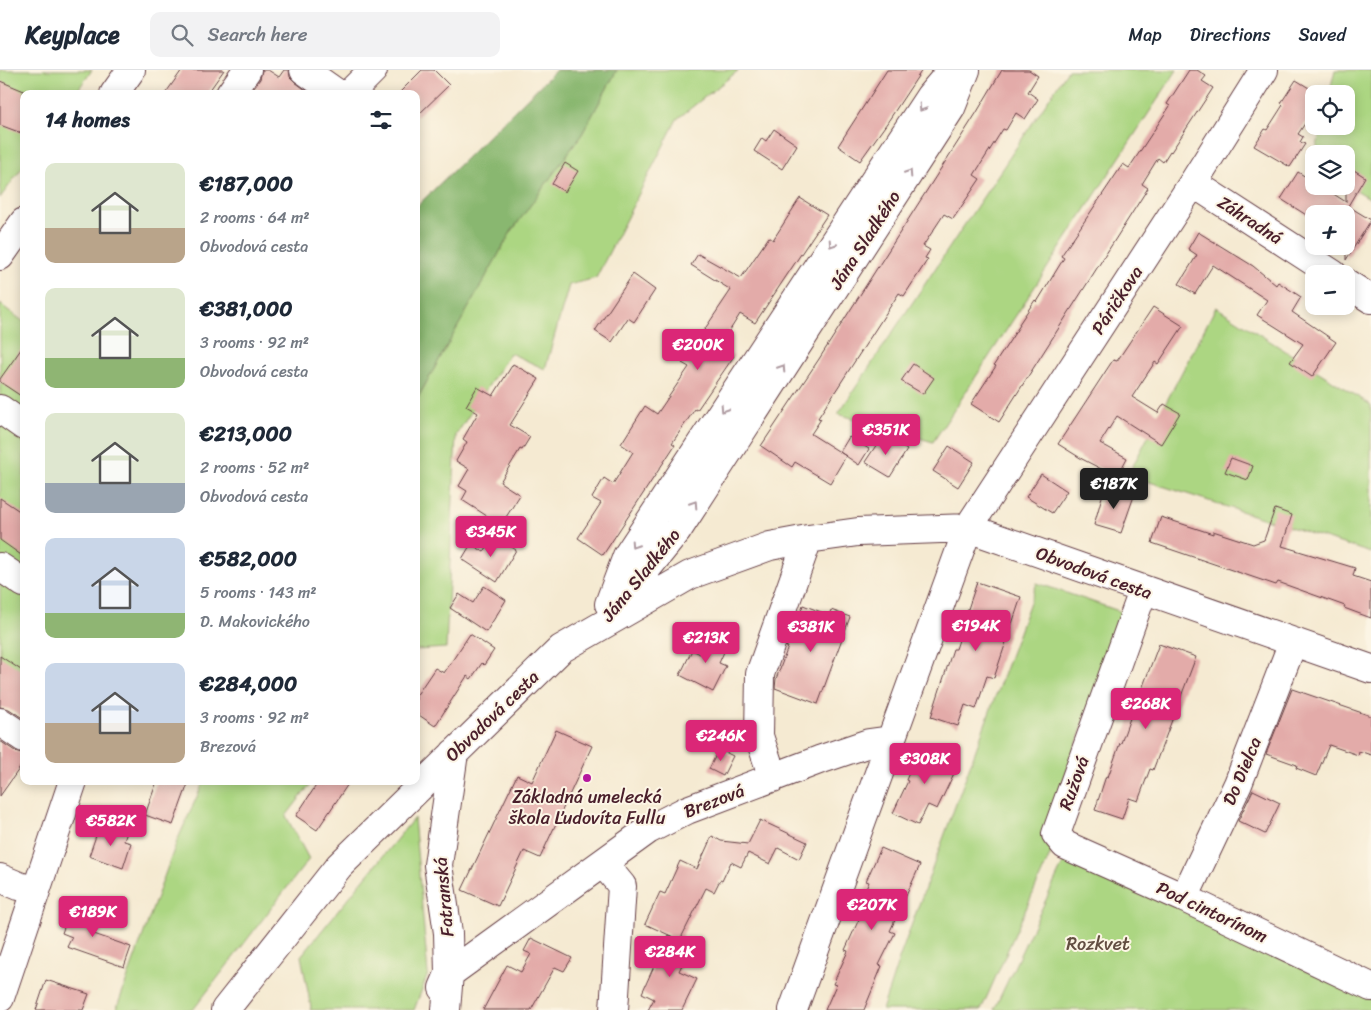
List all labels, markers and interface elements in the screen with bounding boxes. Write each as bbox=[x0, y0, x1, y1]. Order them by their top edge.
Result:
search box bbox=[150, 12, 500, 57]
text: Keyplace bbox=[25, 14, 120, 56]
text: Search here bbox=[208, 18, 308, 51]
text: Map bbox=[1129, 19, 1162, 51]
text: Directions bbox=[1190, 19, 1271, 51]
text: Saved bbox=[1299, 19, 1346, 51]
icon: search bbox=[168, 21, 196, 49]
map controls bbox=[1305, 85, 1355, 315]
button: locate bbox=[1305, 85, 1355, 135]
text: 14 homes bbox=[45, 101, 130, 139]
one-way arrow bbox=[919, 103, 928, 112]
icon: filters bbox=[367, 106, 395, 134]
button: layers bbox=[1305, 145, 1355, 195]
text: €187,000 bbox=[200, 165, 293, 203]
one-way arrow bbox=[903, 169, 912, 179]
icon: home bbox=[85, 183, 145, 243]
street label: Jána Sladkého bbox=[820, 184, 909, 297]
street label: Záhradná bbox=[1211, 187, 1289, 253]
text: 2 rooms · 64 m² bbox=[200, 203, 310, 232]
button: + bbox=[1305, 205, 1355, 255]
text: Obvodová cesta bbox=[200, 232, 308, 261]
one-way arrow bbox=[829, 239, 839, 248]
street label: Páričkova bbox=[1083, 259, 1151, 341]
button: − bbox=[1305, 265, 1355, 315]
text: €381,000 bbox=[200, 290, 293, 328]
icon: home bbox=[85, 308, 145, 368]
text: 3 rooms · 92 m² bbox=[200, 328, 309, 357]
pin: €200K bbox=[663, 328, 733, 371]
text: €200K bbox=[673, 330, 723, 359]
text: Obvodová cesta bbox=[200, 357, 308, 386]
one-way arrow bbox=[776, 364, 785, 374]
one-way arrow bbox=[720, 404, 730, 413]
pin: €351K bbox=[851, 414, 921, 456]
text: €213,000 bbox=[200, 415, 292, 453]
text: €351K bbox=[863, 415, 909, 444]
icon: home bbox=[85, 433, 145, 493]
text: 2 rooms · 52 m² bbox=[200, 453, 309, 482]
pin: €187K bbox=[1079, 468, 1149, 510]
text: €187K bbox=[1091, 469, 1137, 498]
text: Obvodová cesta bbox=[200, 482, 308, 511]
one-way arrow bbox=[688, 501, 697, 510]
pin: €345K bbox=[456, 516, 526, 558]
text: €345K bbox=[467, 517, 515, 546]
street label: Jána Sladkého bbox=[592, 521, 689, 630]
street label: Obvodová cesta bbox=[1031, 537, 1157, 609]
one-way arrow bbox=[631, 539, 640, 548]
text: €582,000 bbox=[200, 540, 297, 578]
icon: home bbox=[85, 558, 145, 618]
text: 5 rooms · 143 m² bbox=[200, 578, 317, 607]
text: D. Makovického bbox=[200, 607, 310, 636]
pin: €381K bbox=[776, 610, 846, 653]
pin: €194K bbox=[941, 610, 1011, 652]
text: €194K bbox=[952, 611, 1000, 640]
text: €381K bbox=[788, 612, 834, 641]
pin: €213K bbox=[671, 622, 741, 664]
text: €213K bbox=[683, 623, 729, 652]
street label: Obvodová cesta bbox=[437, 662, 547, 770]
text: €284,000 bbox=[200, 665, 297, 703]
icon: home bbox=[85, 683, 145, 743]
pin: €268K bbox=[1111, 688, 1181, 730]
text: €268K bbox=[1122, 689, 1170, 718]
text: 3 rooms · 92 m² bbox=[200, 703, 309, 732]
pin: €246K bbox=[686, 720, 756, 762]
text: €246K bbox=[697, 721, 745, 750]
text: Brezová bbox=[200, 732, 256, 761]
street label: Do Dielca bbox=[1213, 732, 1271, 810]
pin: €308K bbox=[890, 742, 960, 785]
text: €308K bbox=[901, 744, 949, 773]
street label: Ružová bbox=[1049, 751, 1099, 815]
marker: Základná umelecká škola Ľudovíta Fullu bbox=[581, 772, 593, 784]
street label: Brezová bbox=[679, 775, 749, 827]
place label: Základná umelecká škola Ľudovíta Fullu bbox=[508, 781, 666, 834]
pin: €582K bbox=[76, 804, 146, 847]
text: €582K bbox=[86, 806, 136, 835]
street label: Fatranská bbox=[425, 856, 463, 938]
street label: Pod cintorínom bbox=[1151, 872, 1273, 952]
pin: €207K bbox=[837, 888, 907, 931]
text: €207K bbox=[848, 890, 896, 919]
pin: €189K bbox=[58, 896, 128, 938]
text: €189K bbox=[70, 897, 116, 926]
park label: Rozkvet bbox=[1066, 928, 1130, 960]
pin: €284K bbox=[635, 936, 705, 978]
text: €284K bbox=[645, 937, 695, 966]

